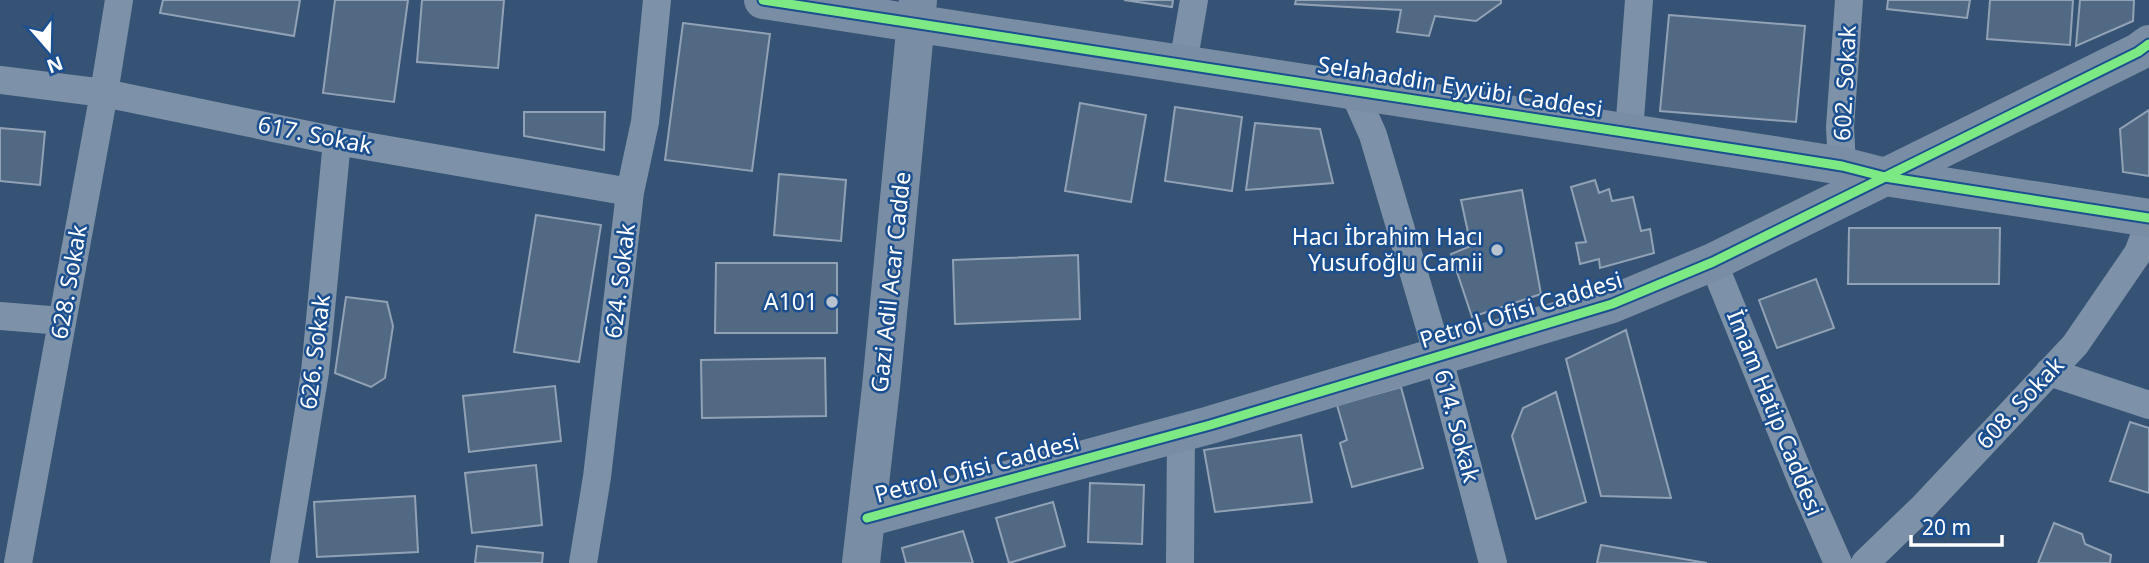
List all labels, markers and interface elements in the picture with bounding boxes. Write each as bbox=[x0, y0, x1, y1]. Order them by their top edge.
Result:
north arrow bbox=[14, 14, 84, 84]
street label: 602. Sokak bbox=[1825, 24, 1863, 142]
street label: Selahaddin Eyyübi Caddesi bbox=[1315, 48, 1605, 124]
text: N bbox=[43, 50, 67, 80]
street label: 617. Sokak bbox=[255, 107, 376, 161]
street label: Gazi Adil Acar Cadde bbox=[862, 170, 918, 394]
place label: Hacı İbrahim Hacı Yusufoğlu Camii bbox=[1292, 220, 1483, 278]
street label: 628. Sokak bbox=[42, 221, 94, 342]
street label: 624. Sokak bbox=[596, 221, 642, 340]
marker: Hacı İbrahim Hacı Yusufoğlu Camii bbox=[1489, 242, 1505, 258]
street label: Petrol Ofisi Caddesi bbox=[1415, 263, 1626, 355]
place label: A101 bbox=[764, 285, 818, 317]
street label: 626. Sokak bbox=[291, 292, 337, 411]
marker: A101 bbox=[824, 294, 840, 310]
street label: İmam Hatip Caddesi bbox=[1720, 305, 1832, 520]
street label: 608. Sokak bbox=[1968, 349, 2071, 456]
street label: 614. Sokak bbox=[1428, 366, 1489, 486]
street label: Petrol Ofisi Caddesi bbox=[871, 424, 1083, 510]
scale bar bbox=[1911, 504, 2002, 548]
text: 20 m bbox=[1922, 513, 1971, 541]

